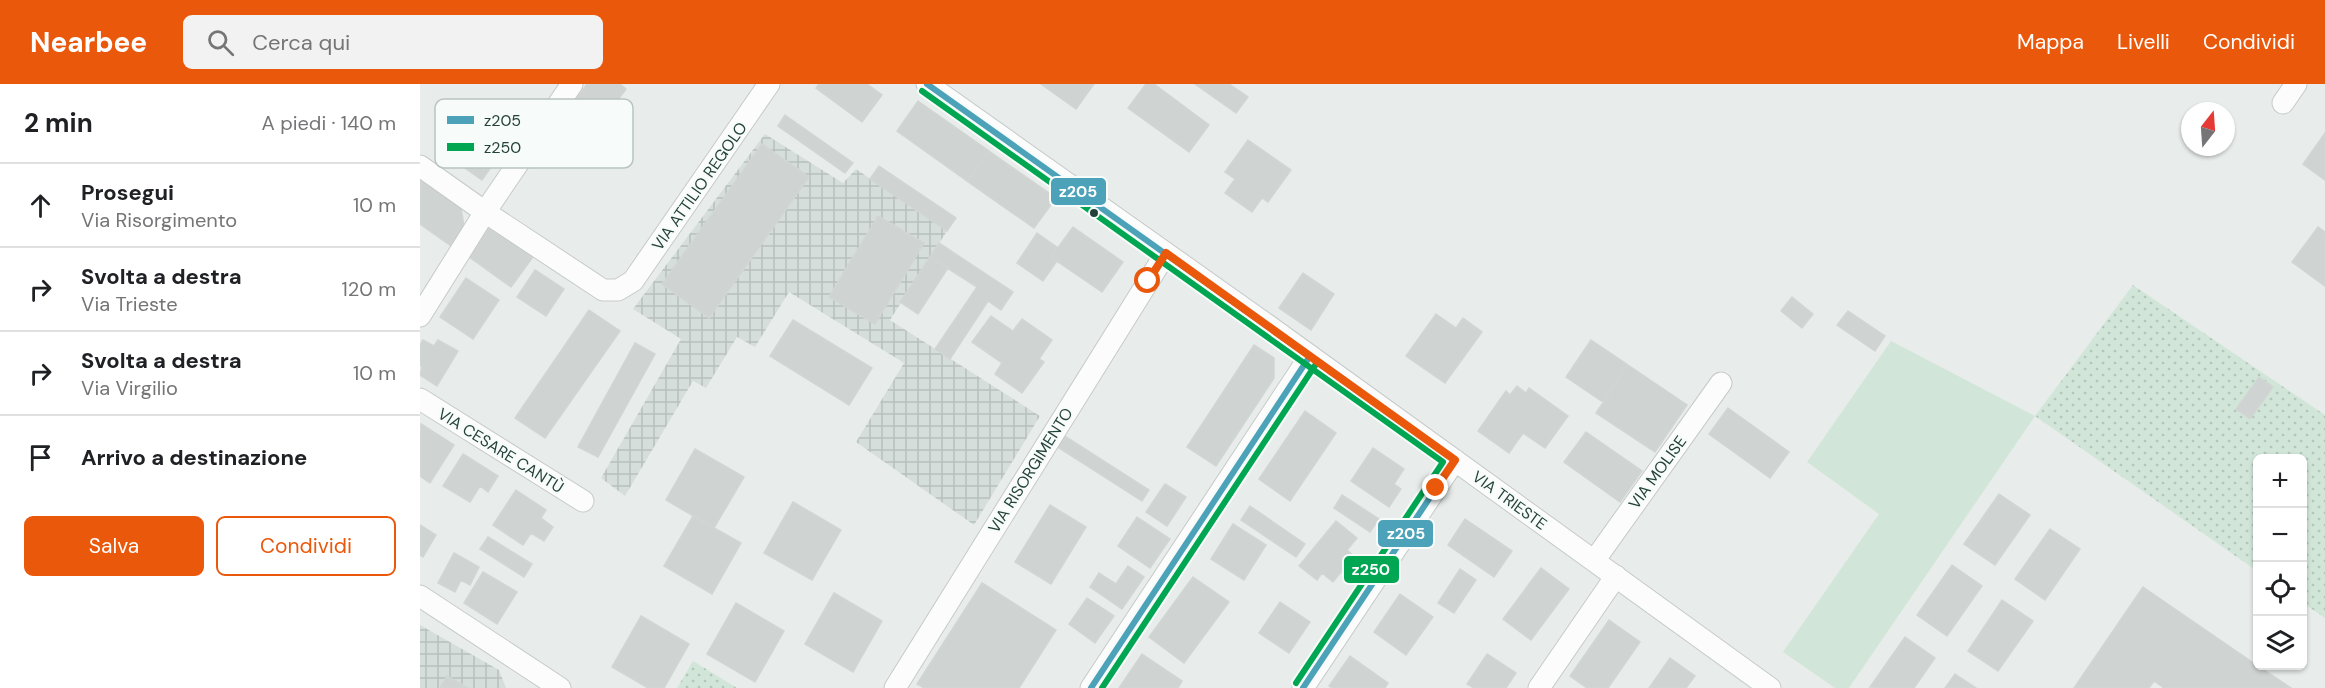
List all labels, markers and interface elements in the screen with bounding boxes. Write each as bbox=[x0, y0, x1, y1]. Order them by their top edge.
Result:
search box bbox=[183, 15, 603, 69]
text: Nearbee bbox=[30, 24, 147, 61]
icon: search bbox=[204, 26, 237, 59]
text: Cerca qui bbox=[252, 28, 350, 57]
text: Mappa bbox=[2017, 28, 2084, 56]
text: Livelli bbox=[2117, 28, 2170, 56]
text: Condividi bbox=[2203, 28, 2295, 56]
legend bbox=[435, 99, 633, 168]
north arrow bbox=[2181, 102, 2235, 156]
text: 2 min bbox=[24, 106, 93, 140]
text: A piedi · 140 m bbox=[262, 110, 396, 136]
text: z205 bbox=[484, 110, 521, 131]
street label: VIA ATTILIO REGOLO bbox=[647, 118, 752, 255]
text: z250 bbox=[484, 137, 521, 158]
line badge: z205 bbox=[1050, 177, 1107, 206]
text: Prosegui bbox=[81, 178, 174, 207]
text: z205 bbox=[1059, 181, 1097, 202]
icon: ahead bbox=[24, 189, 57, 222]
text: 10 m bbox=[353, 192, 396, 218]
text: Via Risorgimento bbox=[81, 207, 237, 233]
unlabelled marker bbox=[1088, 207, 1100, 219]
text: Svolta a destra bbox=[81, 262, 242, 291]
route start bbox=[1134, 267, 1160, 293]
icon: right bbox=[24, 273, 57, 306]
text: 120 m bbox=[342, 276, 396, 302]
text: Via Trieste bbox=[81, 291, 178, 317]
text: Svolta a destra bbox=[81, 346, 242, 375]
icon: right bbox=[24, 357, 57, 390]
text: 10 m bbox=[353, 360, 396, 386]
text: Via Virgilio bbox=[81, 375, 178, 401]
street label: VIA CESARE CANTÙ bbox=[434, 403, 568, 498]
street label: VIA RISORGIMENTO bbox=[983, 404, 1077, 537]
street label: VIA MOLISE bbox=[1624, 431, 1691, 513]
icon: arrive bbox=[24, 441, 57, 474]
text: Arrivo a destinazione bbox=[81, 443, 307, 472]
map controls bbox=[2253, 454, 2307, 670]
button: + bbox=[2253, 454, 2307, 508]
street label: VIA TRIESTE bbox=[1468, 466, 1551, 535]
route end bbox=[1422, 474, 1448, 500]
button: − bbox=[2253, 508, 2307, 562]
button: Salva bbox=[24, 516, 204, 576]
button: Condividi bbox=[216, 516, 396, 576]
line badge: z205 bbox=[1377, 519, 1434, 548]
text: z205 bbox=[1387, 523, 1425, 544]
line badge: z250 bbox=[1343, 555, 1400, 584]
text: z250 bbox=[1352, 559, 1390, 580]
button: locate bbox=[2253, 562, 2307, 616]
button: layers bbox=[2253, 616, 2307, 670]

